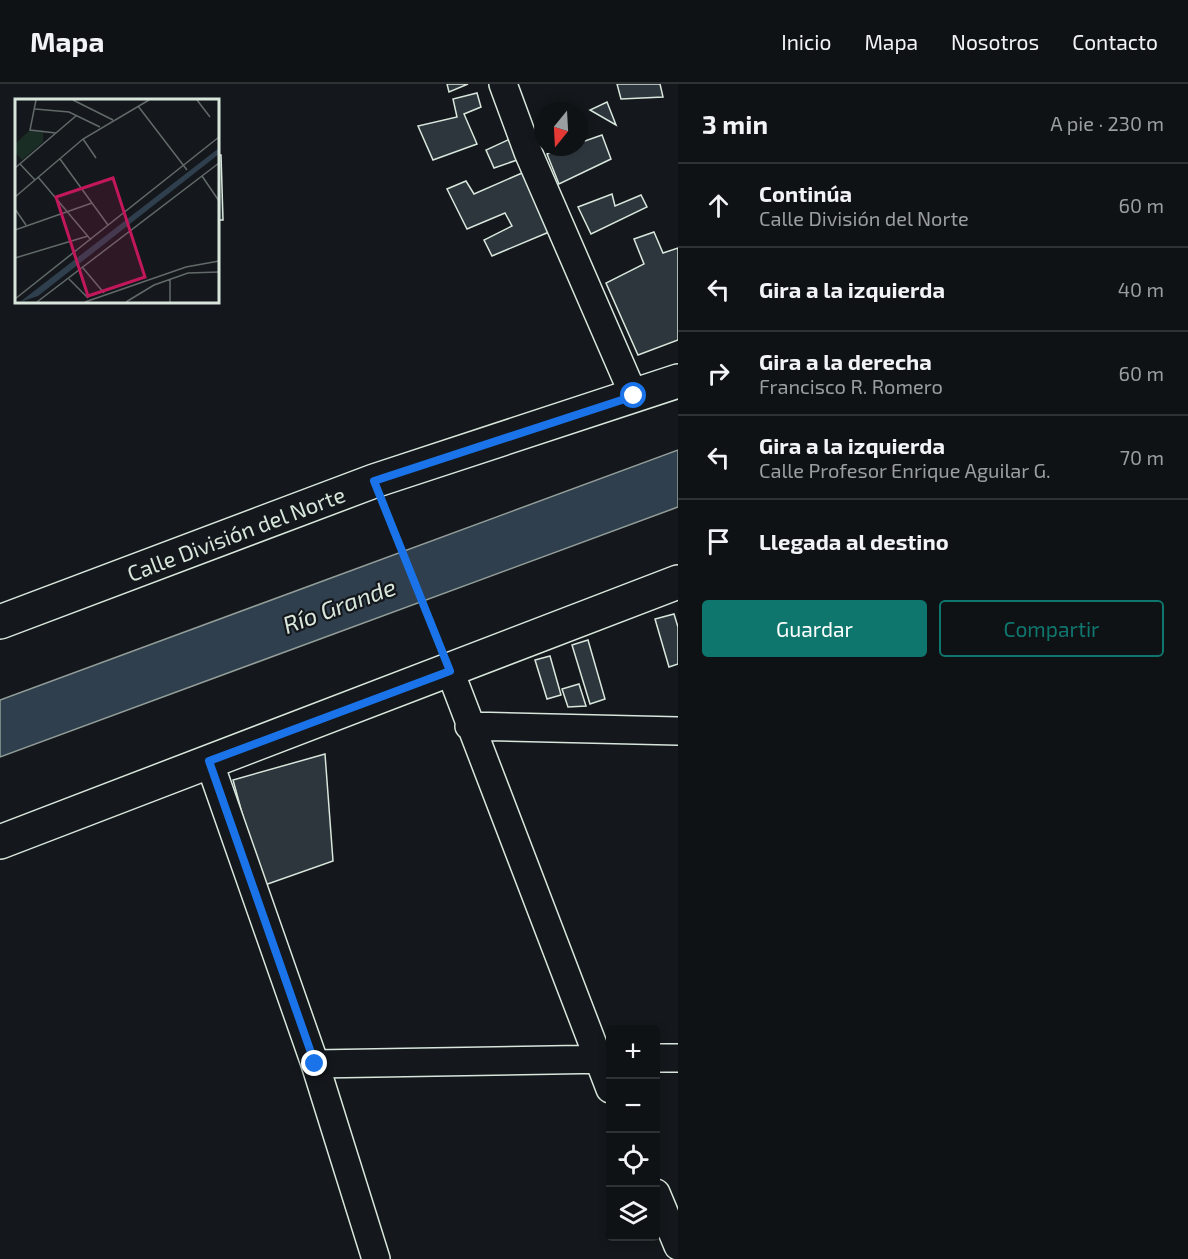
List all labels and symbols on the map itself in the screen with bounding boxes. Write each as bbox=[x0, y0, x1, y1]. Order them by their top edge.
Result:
inset map bbox=[15, 99, 219, 303]
north arrow bbox=[534, 102, 588, 156]
route start bbox=[620, 382, 646, 408]
street label: Calle División del Norte bbox=[123, 480, 348, 586]
water label: Río Grande bbox=[279, 571, 400, 639]
route end bbox=[301, 1050, 327, 1076]

